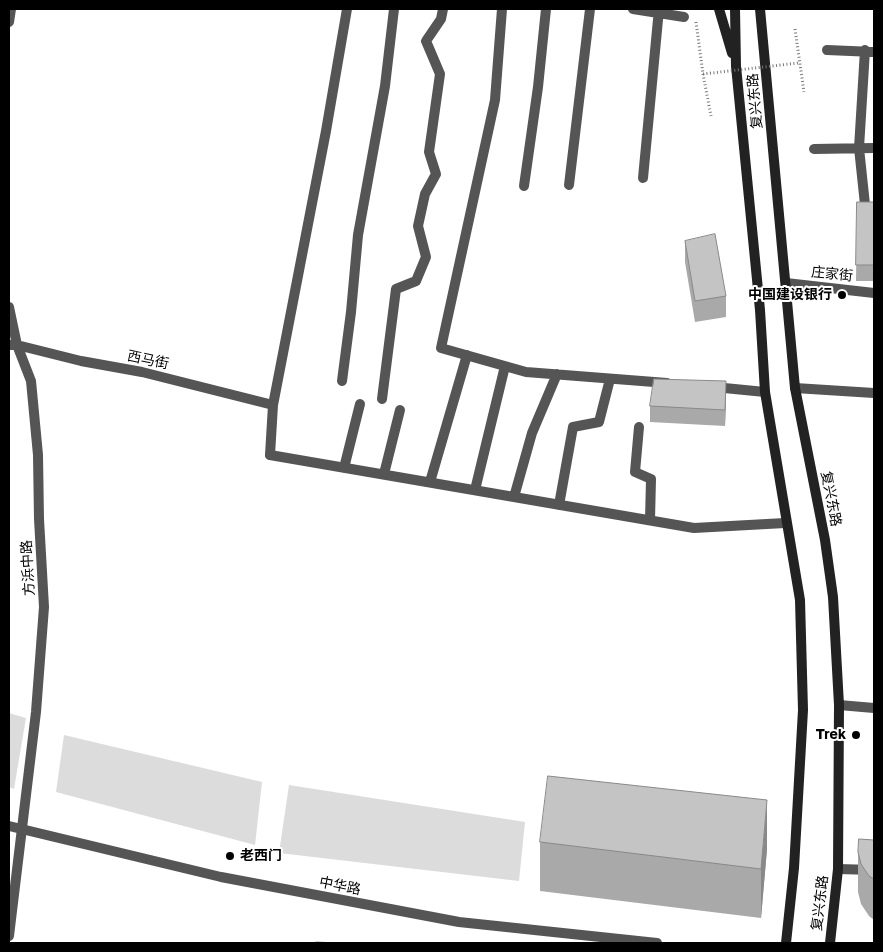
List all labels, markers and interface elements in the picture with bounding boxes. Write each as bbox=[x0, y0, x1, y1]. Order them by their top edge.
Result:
street label: 复兴东路 bbox=[744, 72, 766, 130]
street label: 庄家街 bbox=[810, 263, 854, 285]
place label: 中国建设银行 bbox=[748, 287, 832, 303]
marker: 中国建设银行 bbox=[836, 289, 848, 301]
street label: 西马街 bbox=[126, 347, 170, 373]
street label: 复兴东路 bbox=[817, 470, 845, 528]
street label: 方浜中路 bbox=[18, 540, 38, 596]
place label: Trek bbox=[816, 727, 846, 743]
marker: Trek bbox=[850, 729, 862, 741]
place label: 老西门 bbox=[240, 848, 282, 864]
marker: 老西门 bbox=[224, 850, 236, 862]
street label: 中华路 bbox=[318, 874, 362, 898]
street label: 复兴东路 bbox=[808, 874, 832, 932]

